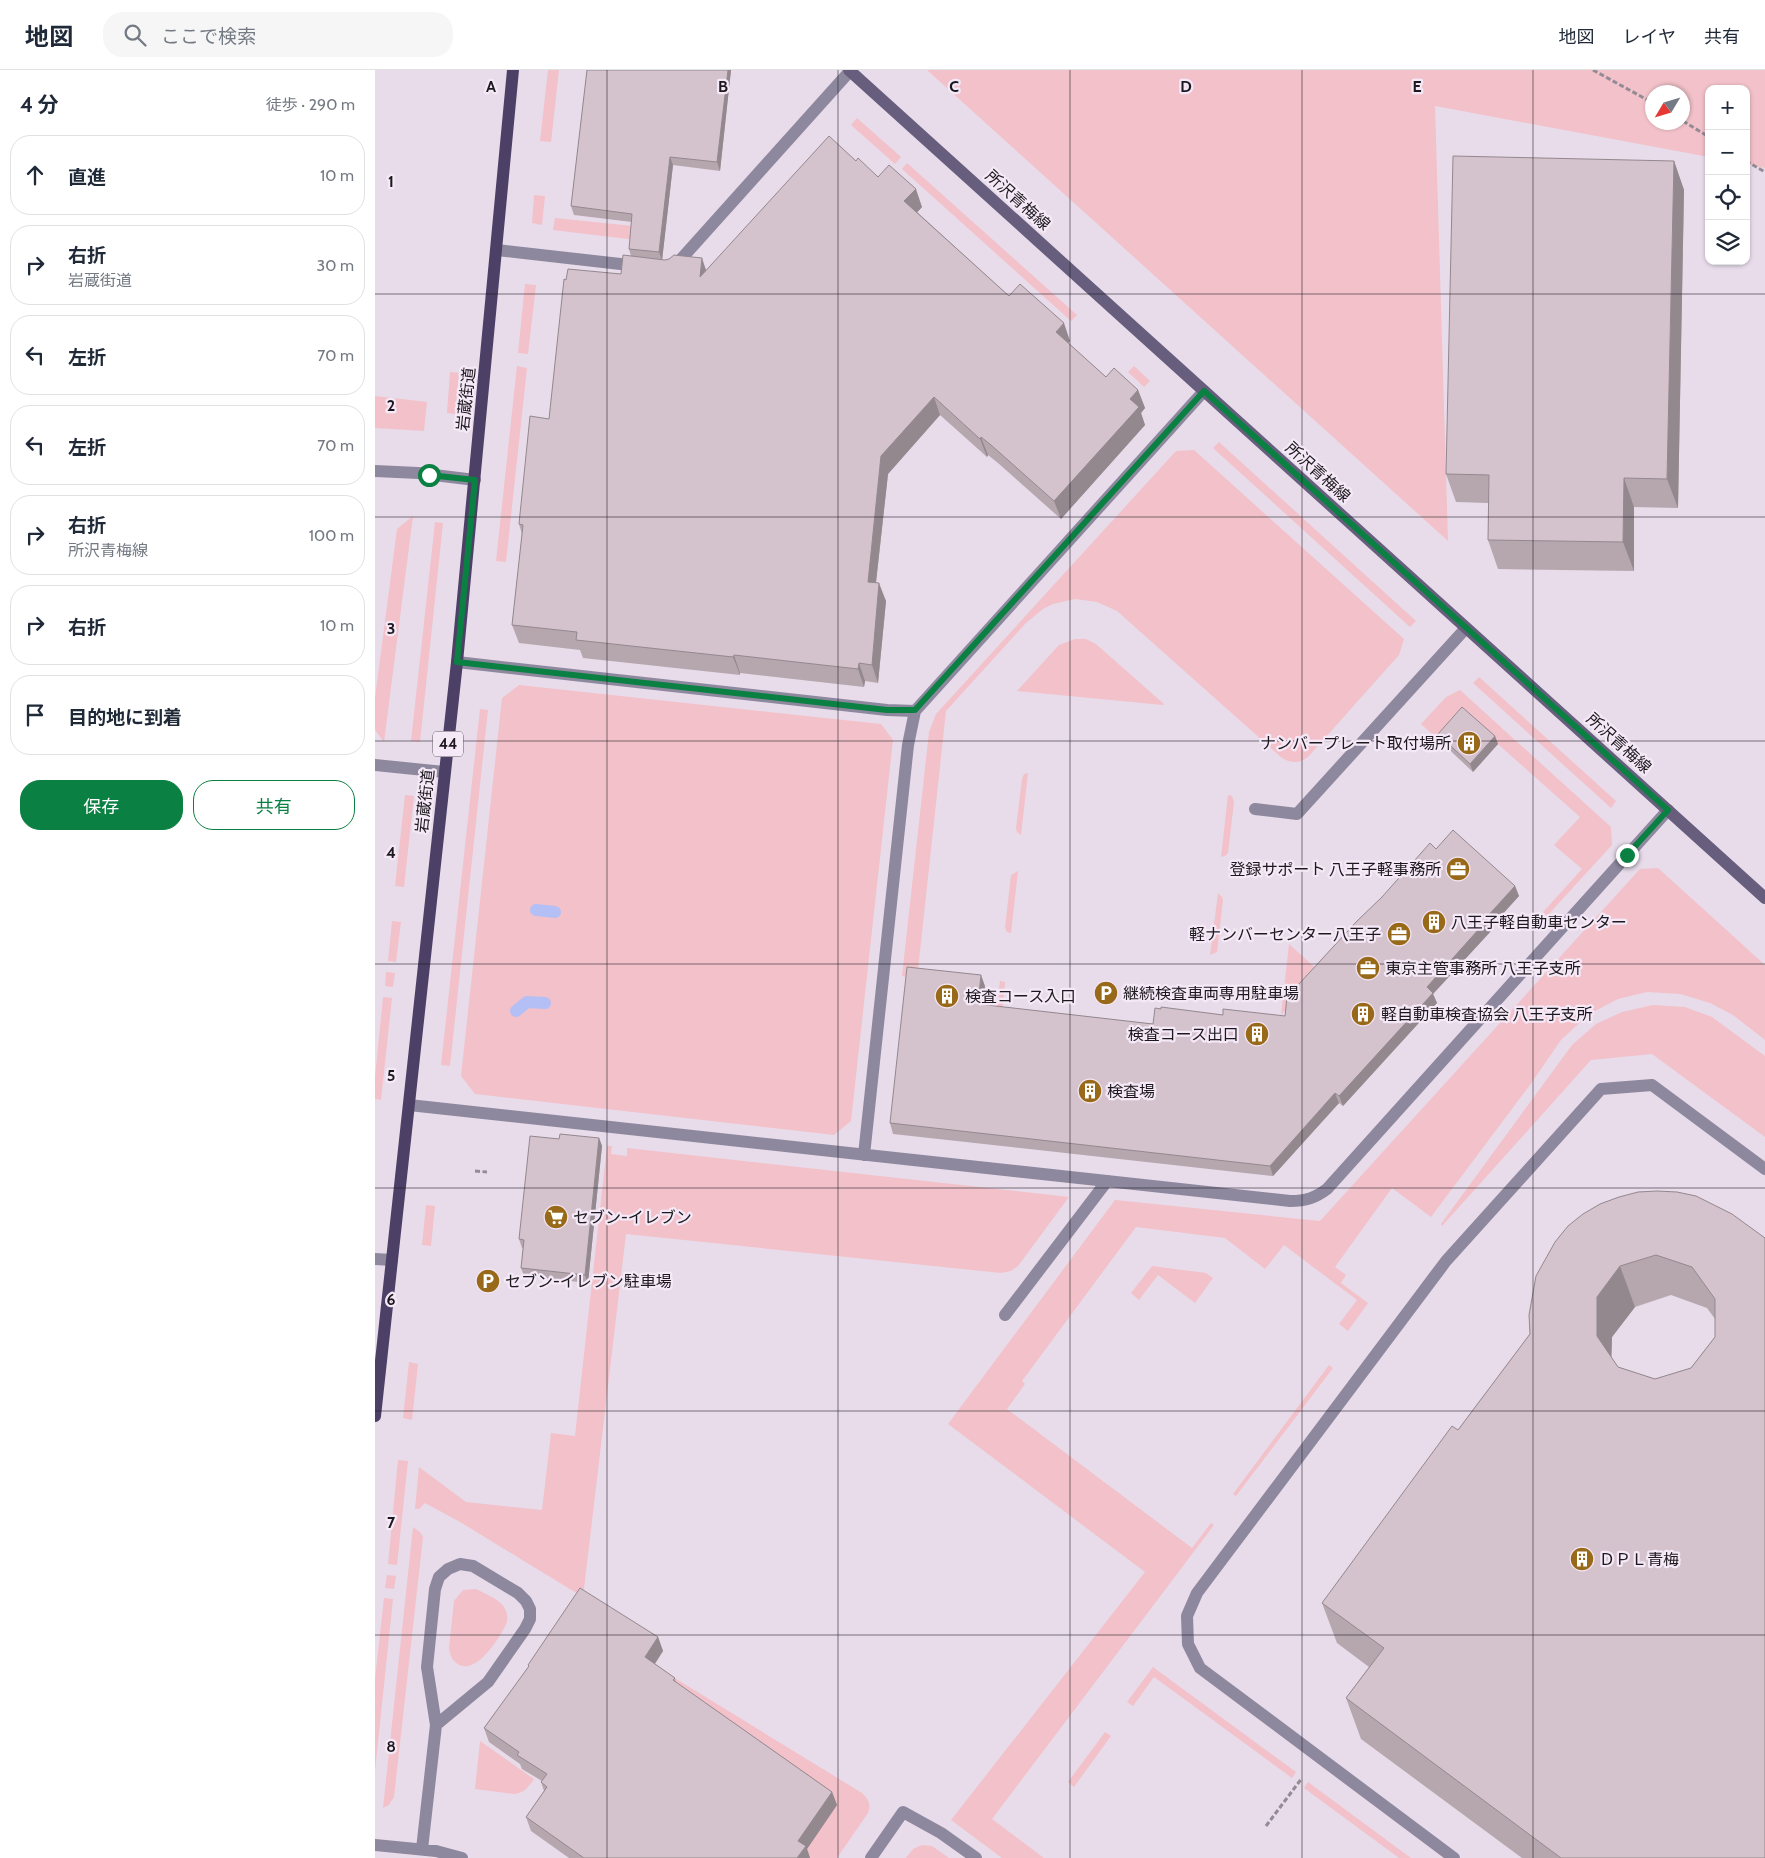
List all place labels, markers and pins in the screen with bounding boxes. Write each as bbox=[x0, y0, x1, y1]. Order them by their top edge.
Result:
building icon: ナンバープレート取付場所 bbox=[1456, 730, 1482, 756]
place label: ナンバープレート取付場所 bbox=[1260, 734, 1451, 753]
office icon: 登録サポート 八王子軽事務所 bbox=[1445, 856, 1471, 882]
place label: 登録サポート 八王子軽事務所 bbox=[1229, 860, 1441, 879]
building icon: 八王子軽自動車センター bbox=[1421, 909, 1447, 935]
place label: 八王子軽自動車センター bbox=[1451, 913, 1627, 932]
office icon: 軽ナンバーセンター八王子 bbox=[1386, 921, 1412, 947]
place label: 軽ナンバーセンター八王子 bbox=[1189, 925, 1381, 944]
office icon: 東京主管事務所 八王子支所 bbox=[1355, 955, 1381, 981]
place label: 東京主管事務所 八王子支所 bbox=[1385, 959, 1581, 978]
parking icon: 継続検査車両専用駐車場 bbox=[1093, 980, 1119, 1006]
building icon: 検査コース入口 bbox=[934, 983, 960, 1009]
place label: 継続検査車両専用駐車場 bbox=[1123, 984, 1299, 1003]
place label: 検査コース入口 bbox=[965, 987, 1076, 1006]
building icon: 軽自動車検査協会 八王子支所 bbox=[1350, 1001, 1376, 1027]
place label: 軽自動車検査協会 八王子支所 bbox=[1381, 1005, 1593, 1024]
building icon: 検査コース出口 bbox=[1244, 1021, 1270, 1047]
place label: 検査コース出口 bbox=[1128, 1025, 1239, 1044]
building icon: 検査場 bbox=[1077, 1078, 1103, 1104]
place label: 検査場 bbox=[1107, 1082, 1155, 1101]
supermarket icon: セブン-イレブン bbox=[543, 1204, 569, 1230]
place label: セブン-イレブン bbox=[573, 1208, 692, 1227]
parking icon: セブン-イレブン駐車場 bbox=[475, 1268, 501, 1294]
place label: セブン-イレブン駐車場 bbox=[505, 1272, 672, 1291]
building icon: ＤＰＬ青梅 bbox=[1569, 1546, 1595, 1572]
place label: ＤＰＬ青梅 bbox=[1599, 1550, 1679, 1569]

